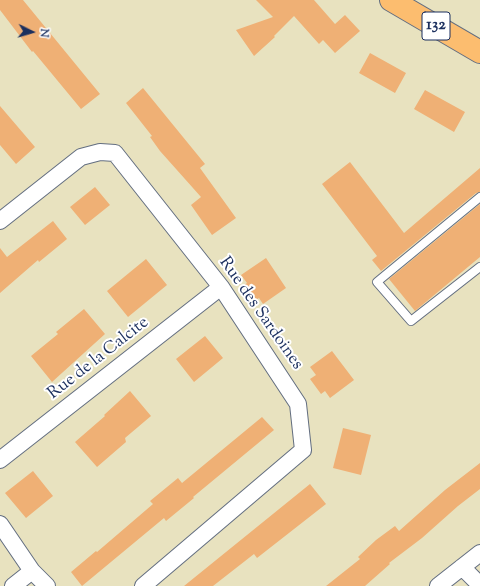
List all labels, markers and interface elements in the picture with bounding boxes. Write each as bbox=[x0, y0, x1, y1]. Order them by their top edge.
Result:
north arrow bbox=[12, 12, 52, 52]
road number: 132 bbox=[422, 12, 450, 40]
text: N bbox=[36, 28, 52, 38]
street label: Rue des Sardoines bbox=[214, 254, 306, 374]
street label: Rue de la Calcite bbox=[45, 313, 153, 405]

